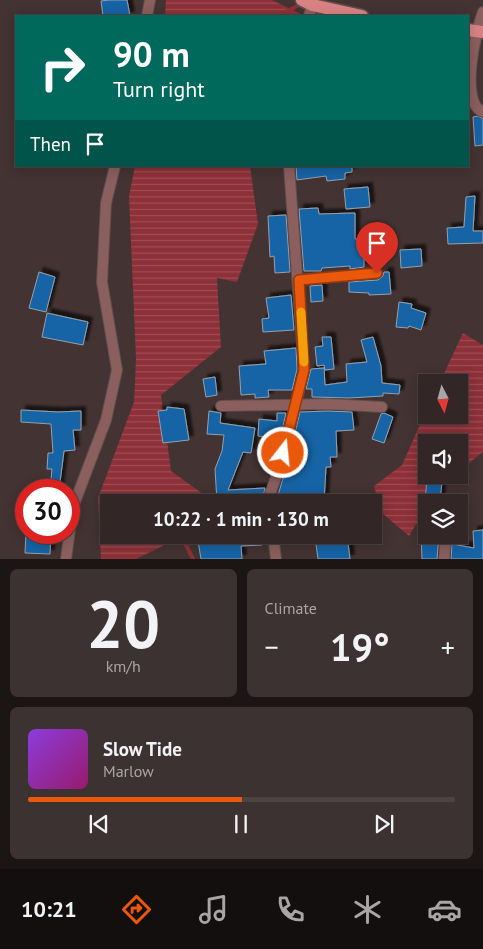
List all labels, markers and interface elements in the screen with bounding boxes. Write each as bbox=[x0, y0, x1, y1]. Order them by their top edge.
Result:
text: 90 m bbox=[113, 31, 190, 77]
icon: right bbox=[30, 35, 95, 100]
text: Turn right bbox=[113, 75, 205, 103]
icon: arrive bbox=[81, 130, 109, 158]
text: Then bbox=[30, 132, 71, 156]
pin bbox=[356, 222, 398, 273]
icon: arrive bbox=[363, 229, 391, 257]
north arrow bbox=[418, 374, 468, 424]
map controls bbox=[418, 374, 468, 544]
position arrow bbox=[256, 426, 308, 478]
button: sound bbox=[418, 434, 468, 484]
speed limit sign: 30 bbox=[15, 479, 80, 544]
button: layers bbox=[418, 494, 468, 544]
text: 10:22 · 1 min · 130 m bbox=[153, 507, 329, 531]
text: 20 bbox=[86, 581, 160, 665]
text: Climate bbox=[265, 598, 317, 618]
text: 19° bbox=[330, 622, 390, 671]
text: − bbox=[265, 628, 279, 665]
text: + bbox=[441, 628, 455, 665]
text: km/h bbox=[106, 656, 141, 676]
text: Slow Tide bbox=[103, 737, 182, 761]
text: Marlow bbox=[103, 761, 154, 781]
icon: previous bbox=[85, 810, 113, 838]
icon: pause bbox=[227, 810, 255, 838]
icon: next bbox=[370, 810, 398, 838]
icon: directions bbox=[119, 892, 154, 927]
icon: music bbox=[196, 892, 231, 927]
icon: phone bbox=[273, 892, 308, 927]
icon: climate bbox=[350, 892, 385, 927]
icon: car bbox=[427, 892, 462, 927]
text: 10:21 bbox=[21, 895, 77, 923]

